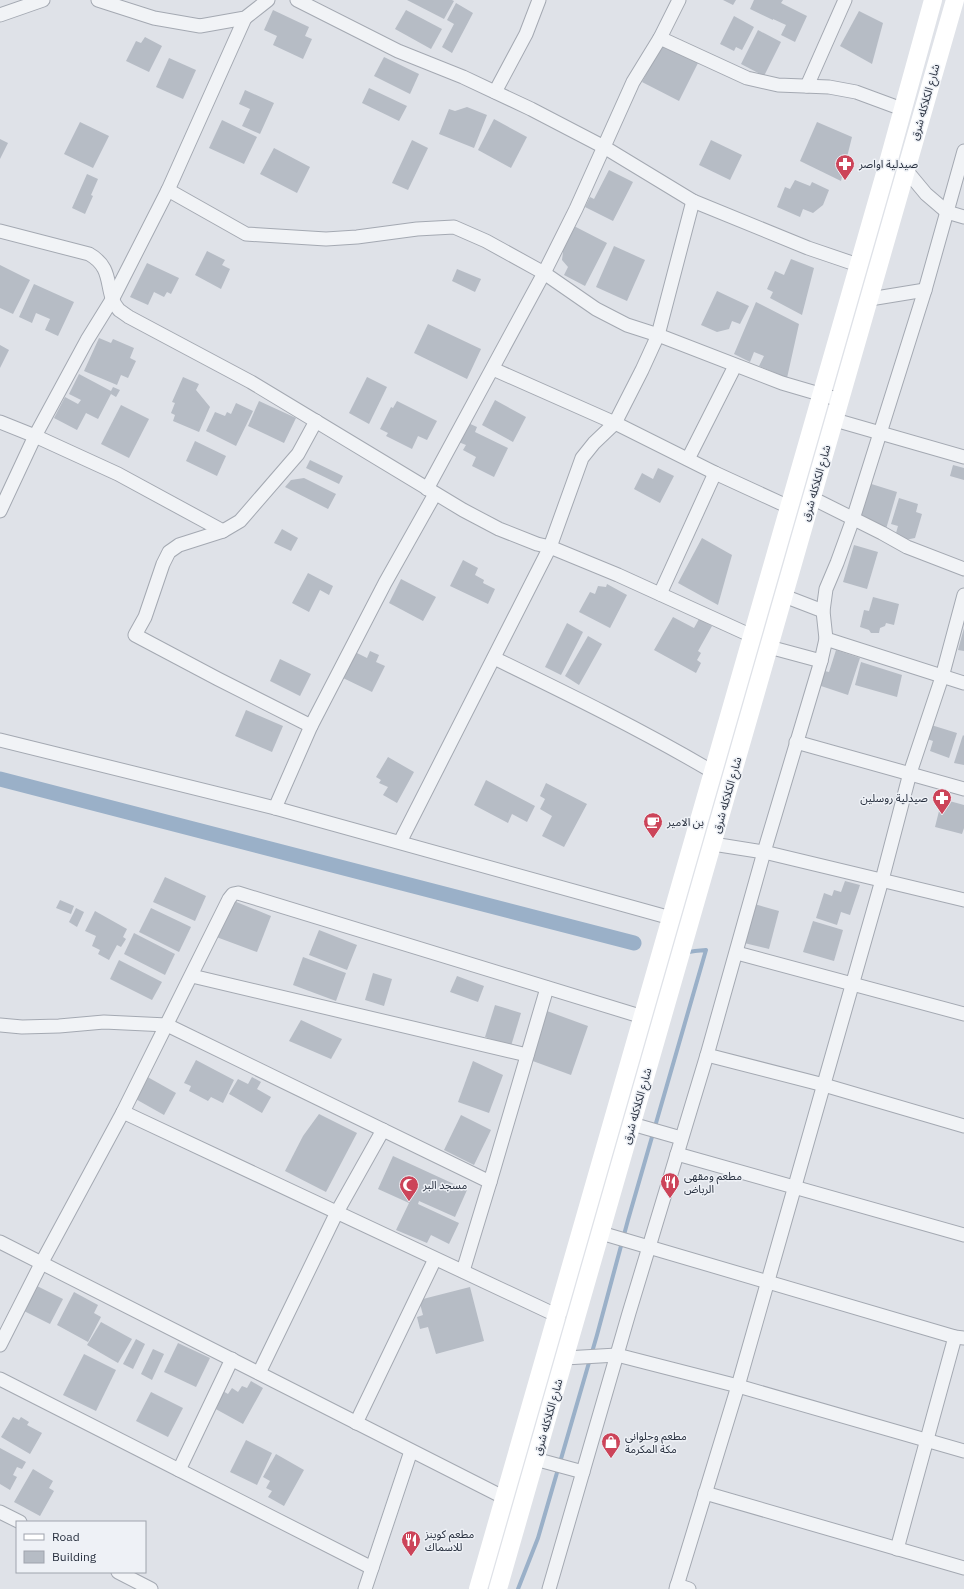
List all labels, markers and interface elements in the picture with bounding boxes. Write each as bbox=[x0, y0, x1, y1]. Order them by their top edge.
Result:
street label: شارع الكلاكله شرق bbox=[907, 62, 944, 142]
pharmacy icon: صيدلية اواصر bbox=[834, 153, 856, 181]
place label: صيدلية اواصر bbox=[858, 157, 918, 171]
street label: شارع الكلاكله شرق bbox=[798, 443, 835, 523]
street label: شارع الكلاكله شرق bbox=[709, 755, 746, 835]
pharmacy icon: صيدلية روسلين bbox=[931, 787, 953, 815]
place label: صيدلية روسلين bbox=[860, 791, 928, 805]
cafe icon: بن الامير bbox=[642, 811, 664, 839]
place label: بن الامير bbox=[666, 815, 704, 829]
street label: شارع الكلاكله شرق bbox=[619, 1066, 656, 1146]
place label: مطعم ومقهى الرباض bbox=[684, 1169, 742, 1196]
restaurant icon: مطعم ومقهى الرباض bbox=[659, 1171, 681, 1199]
mosque icon: مسجد البر bbox=[398, 1174, 420, 1202]
place label: مسجد البر bbox=[422, 1178, 467, 1192]
street label: شارع الكلاكله شرق bbox=[530, 1377, 567, 1457]
place label: مطعم وحلواني مكة المكرمة bbox=[625, 1429, 687, 1456]
shop icon: مطعم وحلواني مكة المكرمة bbox=[600, 1431, 622, 1459]
legend bbox=[16, 1521, 146, 1573]
place label: مطعم كوينز للاسماك bbox=[424, 1527, 474, 1554]
text: Road bbox=[52, 1529, 80, 1544]
restaurant icon: مطعم كوينز للاسماك bbox=[400, 1529, 422, 1557]
text: Building bbox=[52, 1549, 97, 1564]

